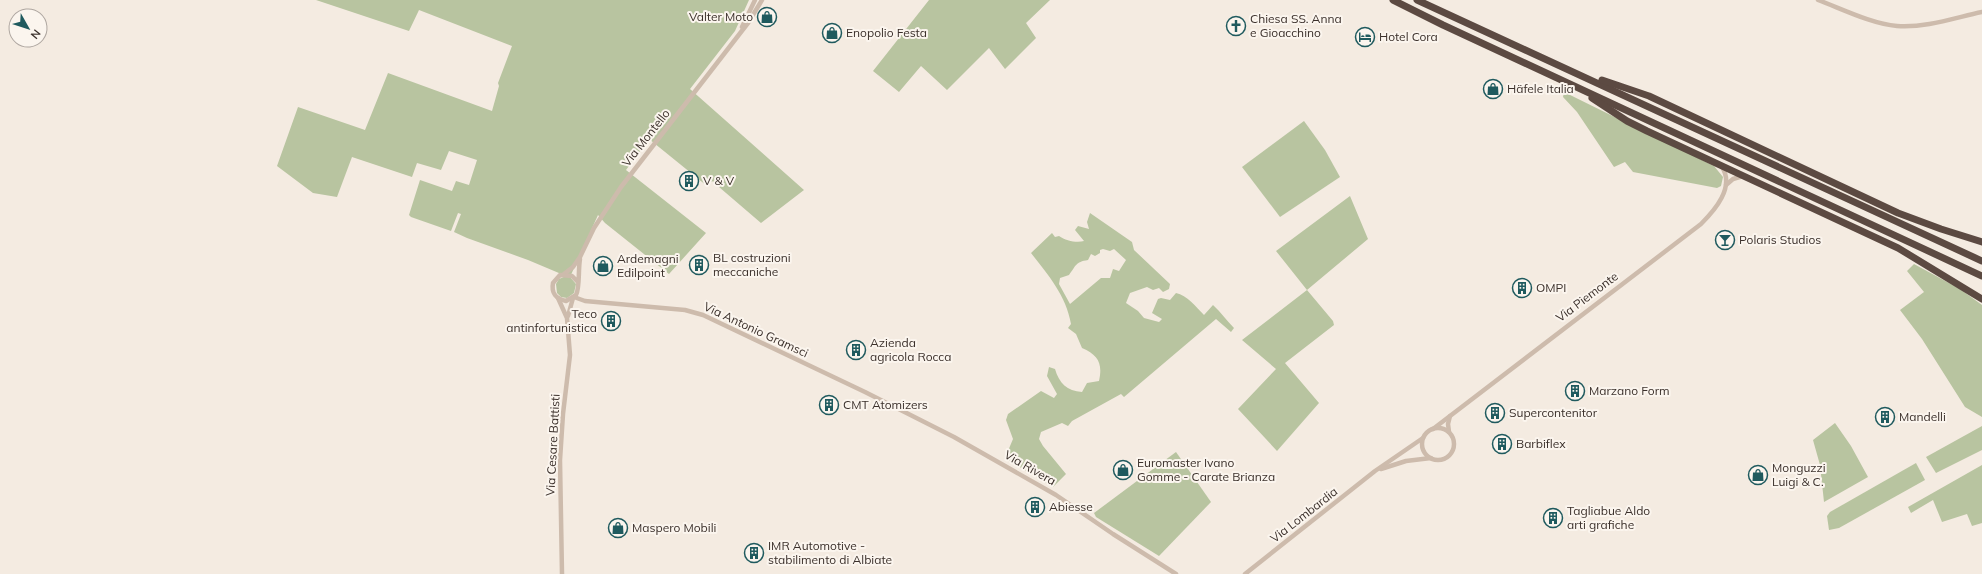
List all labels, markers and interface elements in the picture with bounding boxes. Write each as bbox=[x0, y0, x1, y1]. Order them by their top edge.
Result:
shop icon: Valter Moto bbox=[756, 6, 778, 28]
north arrow bbox=[8, 8, 48, 48]
place label: Valter Moto bbox=[689, 9, 753, 24]
place label: Chiesa SS. Anna e Gioacchino bbox=[1250, 11, 1342, 40]
church icon: Chiesa SS. Anna e Gioacchino bbox=[1225, 15, 1247, 37]
shop icon: Enopolio Festa bbox=[821, 22, 843, 44]
place label: Enopolio Festa bbox=[846, 25, 927, 40]
hotel icon: Hotel Cora bbox=[1354, 26, 1376, 48]
text: N bbox=[28, 27, 44, 42]
place label: Hotel Cora bbox=[1379, 29, 1438, 44]
shop icon: Häfele Italia bbox=[1482, 78, 1504, 100]
place label: Häfele Italia bbox=[1507, 81, 1574, 96]
street label: Via Montello bbox=[618, 106, 673, 169]
building icon: V & V bbox=[678, 170, 700, 192]
place label: V & V bbox=[703, 173, 735, 188]
bar icon: Polaris Studios bbox=[1714, 229, 1736, 251]
place label: Polaris Studios bbox=[1739, 232, 1821, 247]
place label: BL costruzioni meccaniche bbox=[713, 250, 791, 279]
place label: Ardemagni Edilpoint bbox=[617, 251, 679, 280]
building icon: BL costruzioni meccaniche bbox=[688, 254, 710, 276]
shop icon: Ardemagni Edilpoint bbox=[592, 255, 614, 277]
street label: Via Piemonte bbox=[1553, 268, 1621, 325]
building icon: OMPI bbox=[1511, 277, 1533, 299]
place label: OMPI bbox=[1536, 280, 1566, 295]
street label: Via Antonio Gramsci bbox=[701, 299, 811, 360]
place label: Teco antinfortunistica bbox=[506, 306, 597, 335]
building icon: Teco antinfortunistica bbox=[600, 310, 622, 332]
place label: Azienda agricola Rocca bbox=[870, 335, 951, 364]
building icon: Azienda agricola Rocca bbox=[845, 339, 867, 361]
building icon: Marzano Form bbox=[1564, 380, 1586, 402]
place label: Marzano Form bbox=[1589, 383, 1670, 398]
street label: Via Cesare Battisti bbox=[542, 393, 563, 496]
building icon: CMT Atomizers bbox=[818, 394, 840, 416]
place label: CMT Atomizers bbox=[843, 397, 928, 412]
building icon: Supercontenitor bbox=[1484, 402, 1506, 424]
place label: Supercontenitor bbox=[1509, 405, 1598, 420]
building icon: Mandelli bbox=[1874, 406, 1896, 428]
place label: Mandelli bbox=[1899, 409, 1946, 424]
building icon: Barbiflex bbox=[1491, 433, 1513, 455]
place label: Barbiflex bbox=[1516, 436, 1566, 451]
street label: Via Rivera bbox=[1002, 447, 1059, 488]
place label: Euromaster Ivano Gomme - Carate Brianza bbox=[1137, 455, 1275, 484]
shop icon: Euromaster Ivano Gomme - Carate Brianza bbox=[1112, 459, 1134, 481]
place label: Monguzzi Luigi & C. bbox=[1772, 460, 1826, 489]
shop icon: Monguzzi Luigi & C. bbox=[1747, 464, 1769, 486]
street label: Via Lombardia bbox=[1267, 484, 1340, 546]
building icon: Abiesse bbox=[1024, 496, 1046, 518]
place label: Abiesse bbox=[1049, 499, 1093, 514]
place label: Tagliabue Aldo arti grafiche bbox=[1567, 503, 1650, 532]
building icon: Tagliabue Aldo arti grafiche bbox=[1542, 507, 1564, 529]
shop icon: Maspero Mobili bbox=[607, 517, 629, 539]
place label: Maspero Mobili bbox=[632, 520, 716, 535]
place label: IMR Automotive - stabilimento di Albiate bbox=[768, 538, 892, 567]
building icon: IMR Automotive - stabilimento di Albiate bbox=[743, 542, 765, 564]

